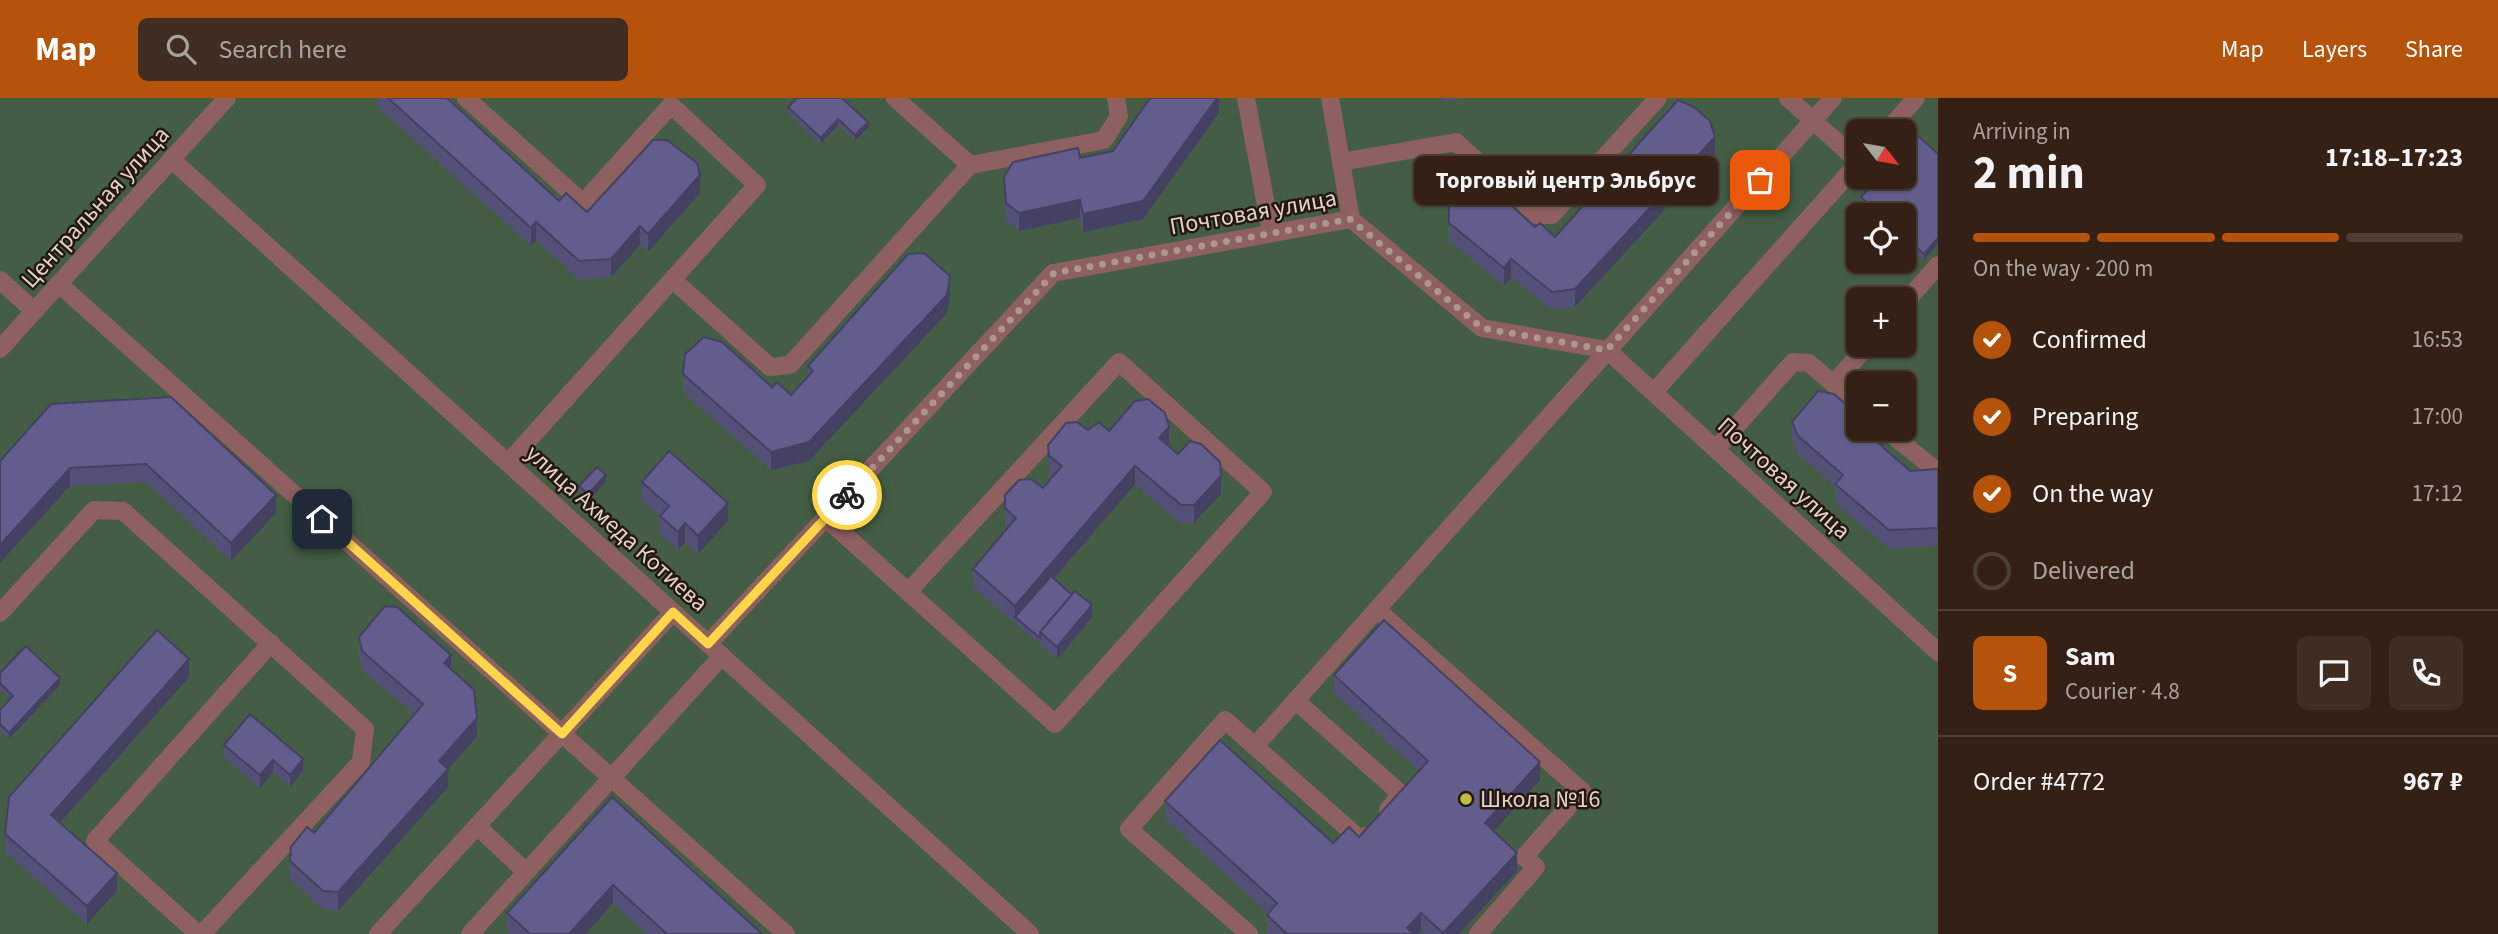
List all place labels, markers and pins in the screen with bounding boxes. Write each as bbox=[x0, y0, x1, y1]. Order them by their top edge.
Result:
pin bbox=[1730, 150, 1790, 210]
callout: Торговый центр Эльбрус bbox=[1414, 155, 1718, 204]
pin bbox=[292, 489, 352, 549]
place label: Школа №16 bbox=[1480, 782, 1600, 817]
marker: Школа №16 bbox=[1458, 791, 1474, 807]

